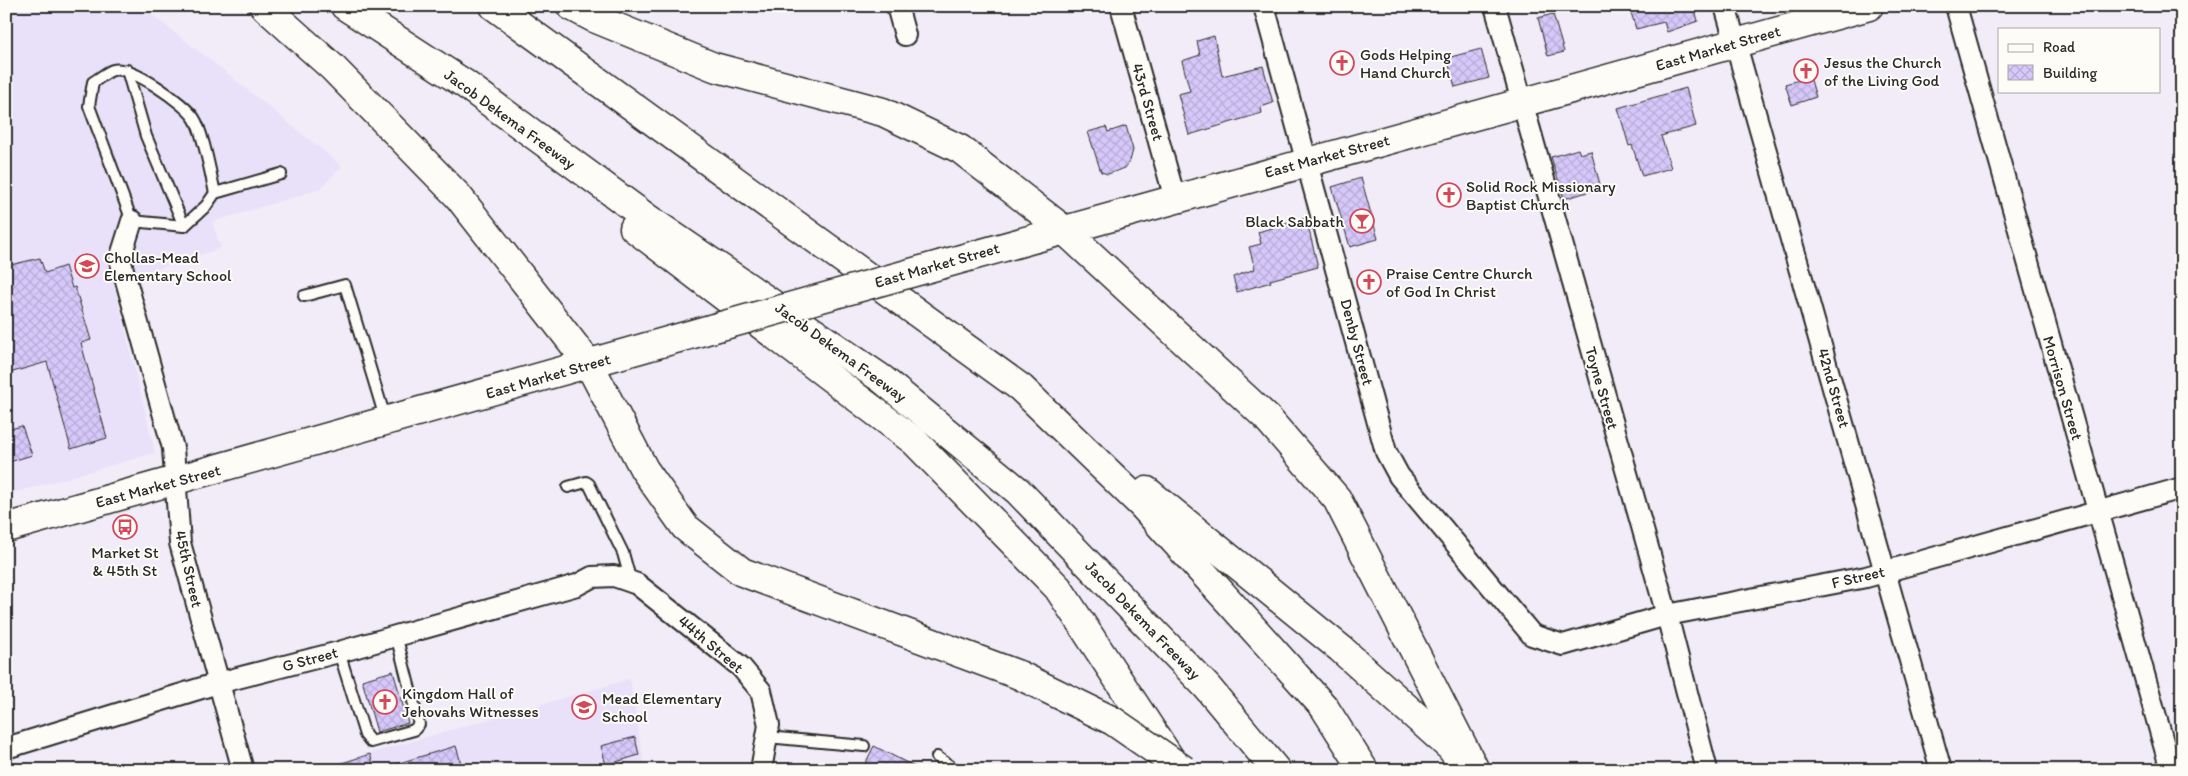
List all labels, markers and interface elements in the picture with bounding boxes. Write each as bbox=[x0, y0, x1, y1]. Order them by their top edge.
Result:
street label: East Market Street bbox=[1653, 21, 1783, 75]
legend bbox=[1998, 28, 2160, 92]
text: Road bbox=[2043, 38, 2076, 56]
place label: Gods Helping Hand Church bbox=[1360, 45, 1452, 82]
church icon: Gods Helping Hand Church bbox=[1329, 50, 1355, 76]
place label: Jesus the Church of the Living God bbox=[1824, 53, 1941, 90]
church icon: Jesus the Church of the Living God bbox=[1793, 58, 1819, 84]
street label: 43rd Street bbox=[1128, 61, 1168, 143]
text: Building bbox=[2043, 64, 2097, 82]
street label: Jacob Dekema Freeway bbox=[441, 65, 580, 173]
street label: East Market Street bbox=[1262, 130, 1392, 182]
place label: Solid Rock Missionary Baptist Church bbox=[1466, 177, 1616, 214]
church icon: Solid Rock Missionary Baptist Church bbox=[1436, 182, 1462, 208]
bar icon: Black Sabbath bbox=[1349, 208, 1375, 234]
place label: Black Sabbath bbox=[1245, 212, 1344, 231]
street label: East Market Street bbox=[872, 238, 1002, 292]
place label: Chollas-Mead Elementary School bbox=[104, 248, 232, 285]
school or university icon: Chollas-Mead Elementary School bbox=[74, 253, 100, 279]
place label: Praise Centre Church of God In Christ bbox=[1386, 264, 1533, 301]
church icon: Praise Centre Church of God In Christ bbox=[1356, 269, 1382, 295]
street label: Denby Street bbox=[1336, 297, 1378, 387]
street label: Jacob Dekema Freeway bbox=[772, 298, 911, 406]
street label: Morrison Street bbox=[2039, 334, 2087, 442]
street label: Toyne Street bbox=[1581, 344, 1623, 432]
street label: 42nd Street bbox=[1814, 346, 1854, 430]
street label: East Market Street bbox=[483, 349, 613, 403]
street label: East Market Street bbox=[93, 460, 223, 512]
bus stop icon: Market St & 45th St bbox=[112, 514, 138, 540]
street label: 45th Street bbox=[171, 529, 207, 609]
place label: Market St & 45th St bbox=[91, 543, 159, 580]
street label: Jacob Dekema Freeway bbox=[1081, 557, 1205, 684]
street label: F Street bbox=[1830, 562, 1886, 592]
street label: 44th Street bbox=[674, 611, 748, 677]
street label: G Street bbox=[280, 642, 340, 676]
place label: Kingdom Hall of Jehovahs Witnesses bbox=[402, 684, 539, 721]
church icon: Kingdom Hall of Jehovahs Witnesses bbox=[372, 689, 398, 715]
place label: Mead Elementary School bbox=[602, 689, 722, 726]
school or university icon: Mead Elementary School bbox=[571, 694, 597, 720]

